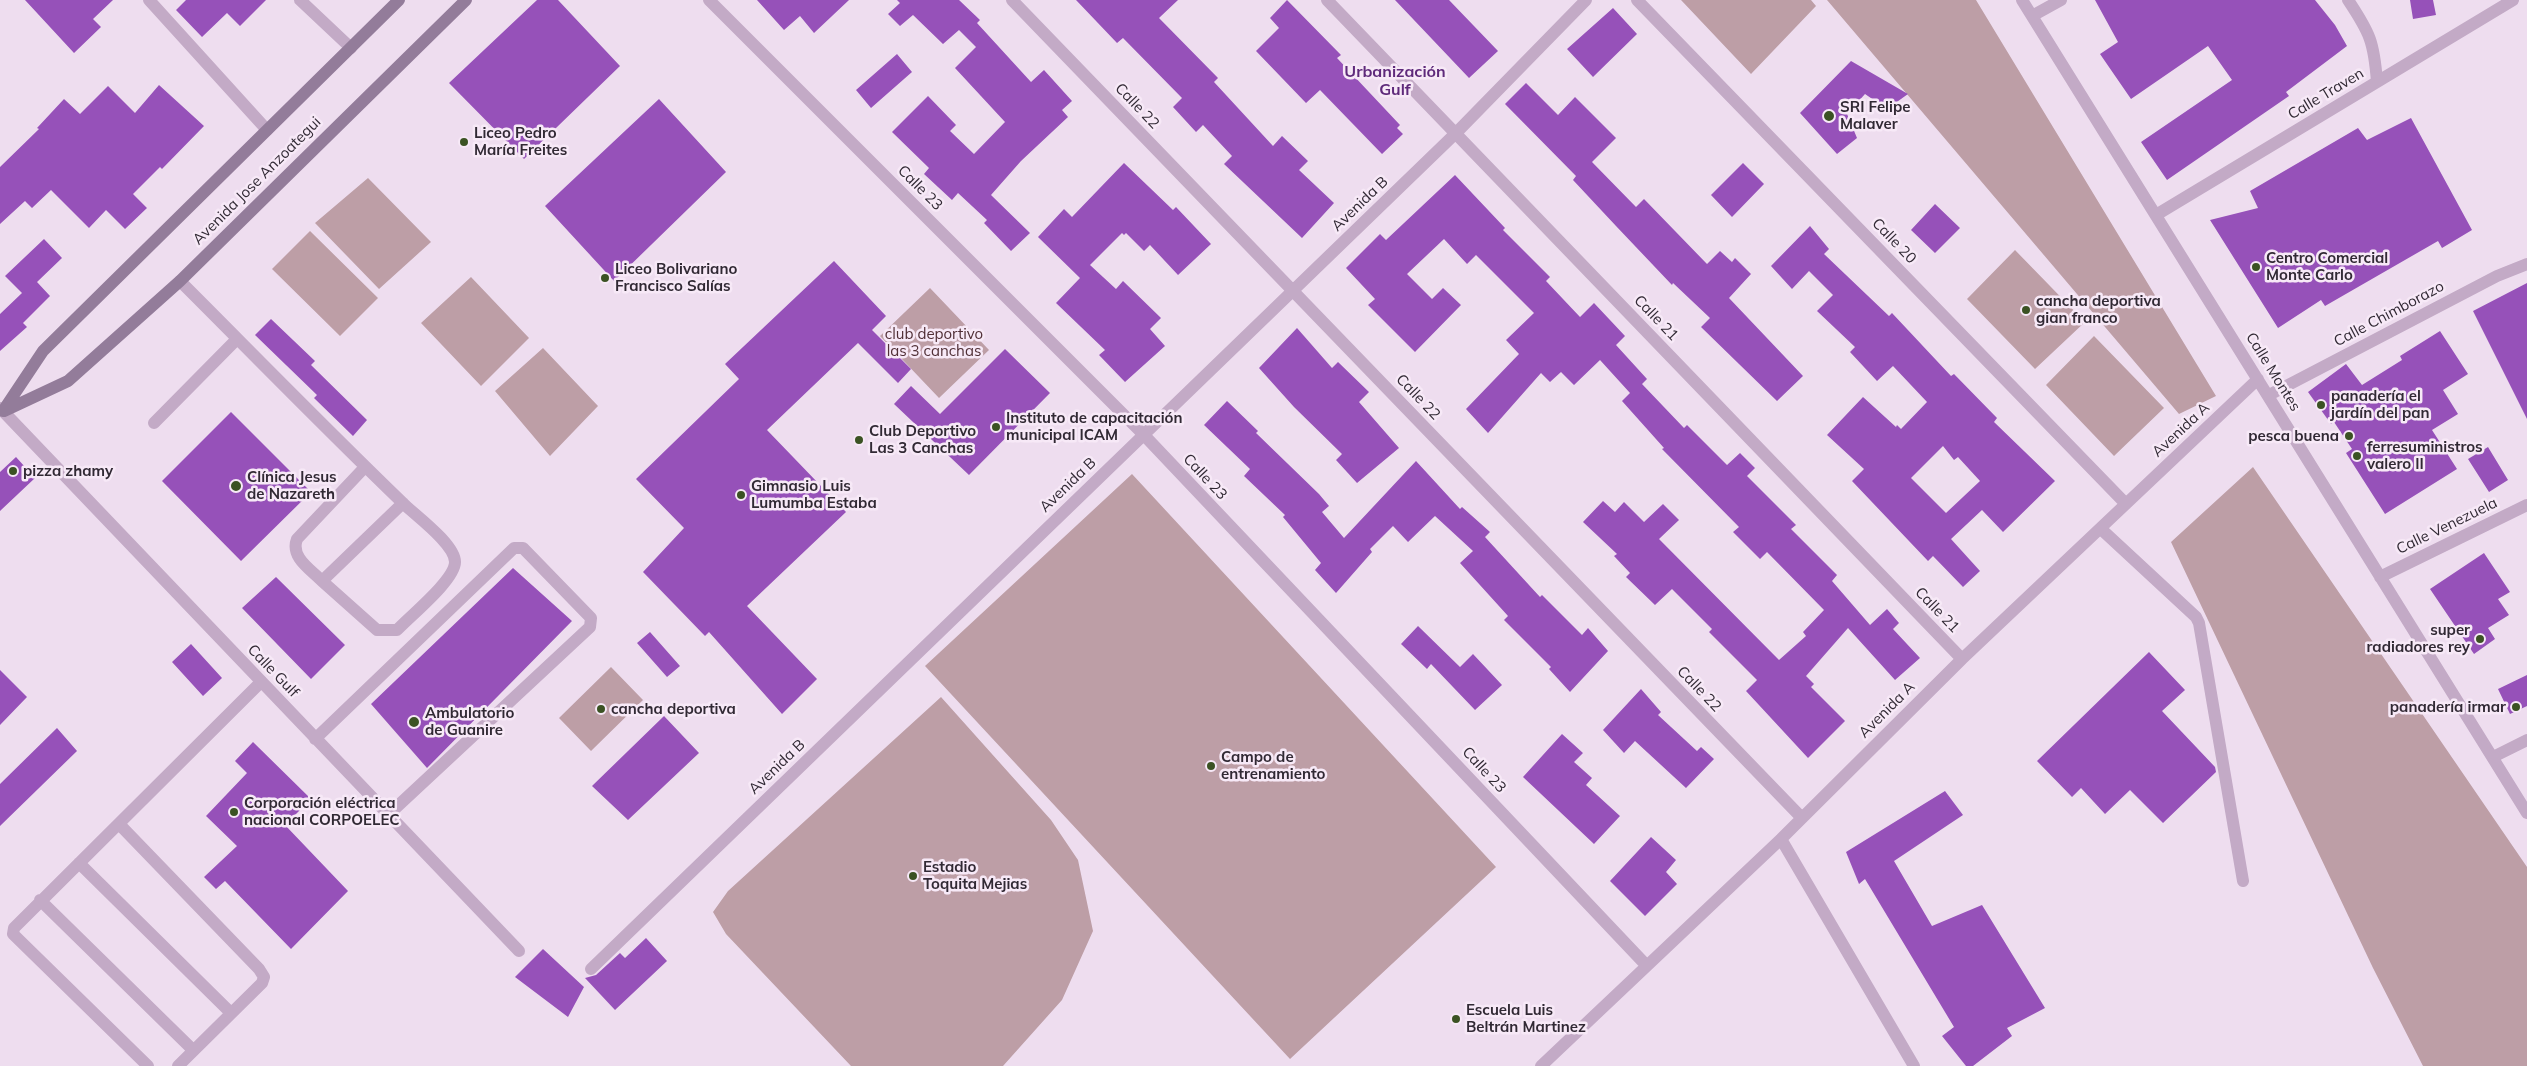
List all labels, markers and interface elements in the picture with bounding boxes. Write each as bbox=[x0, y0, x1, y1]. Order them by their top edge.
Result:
district label: Urbanización Gulf bbox=[1344, 62, 1446, 100]
street label: Calle Traven bbox=[2285, 64, 2367, 124]
street label: Calle 22 bbox=[1111, 80, 1163, 132]
place label: SRI Felipe Malaver bbox=[1840, 98, 1910, 133]
marker: SRI Felipe Malaver bbox=[1822, 109, 1836, 123]
street label: Avenida Jose Anzoategui bbox=[189, 113, 325, 249]
place label: Liceo Pedro María Freites bbox=[474, 124, 567, 159]
marker: Liceo Pedro María Freites bbox=[458, 136, 470, 148]
street label: Calle 23 bbox=[894, 162, 946, 214]
street label: Avenida B bbox=[1328, 173, 1392, 235]
street label: Calle 20 bbox=[1868, 215, 1920, 267]
place label: Centro Comercial Monte Carlo bbox=[2266, 249, 2388, 284]
place label: Liceo Bolivariano Francisco Salías bbox=[615, 260, 737, 295]
marker: Centro Comercial Monte Carlo bbox=[2250, 261, 2262, 273]
marker: Liceo Bolivariano Francisco Salías bbox=[599, 272, 611, 284]
street label: Calle Chimborazo bbox=[2331, 277, 2447, 351]
street label: Calle 21 bbox=[1630, 292, 1682, 344]
place label: cancha deportiva gian franco bbox=[2036, 292, 2161, 327]
marker: cancha deportiva gian franco bbox=[2020, 304, 2032, 316]
park label: club deportivo las 3 canchas bbox=[885, 325, 983, 360]
street label: Calle Montes bbox=[2242, 329, 2304, 415]
street label: Calle 22 bbox=[1392, 371, 1444, 423]
place label: panadería el jardín del pan bbox=[2331, 387, 2430, 422]
street label: Avenida A bbox=[2149, 399, 2213, 461]
marker: panadería el jardín del pan bbox=[2315, 399, 2327, 411]
place label: Instituto de capacitación municipal ICAM bbox=[1006, 409, 1182, 444]
marker: Instituto de capacitación municipal ICAM bbox=[990, 421, 1002, 433]
place label: Club Deportivo Las 3 Canchas bbox=[869, 422, 976, 457]
place label: pesca buena bbox=[2248, 427, 2339, 445]
marker: pesca buena bbox=[2343, 430, 2355, 442]
marker: Club Deportivo Las 3 Canchas bbox=[853, 434, 865, 446]
place label: ferresuministros valero II bbox=[2367, 438, 2483, 473]
street label: Calle 23 bbox=[1179, 450, 1231, 504]
marker: ferresuministros valero II bbox=[2351, 450, 2363, 462]
street label: Avenida B bbox=[1036, 454, 1100, 516]
place label: pizza zhamy bbox=[23, 462, 113, 480]
marker: pizza zhamy bbox=[7, 465, 19, 477]
place label: Clínica Jesus de Nazareth bbox=[247, 468, 337, 503]
place label: Gimnasio Luis Lumumba Estaba bbox=[751, 477, 877, 512]
marker: Clínica Jesus de Nazareth bbox=[229, 479, 243, 493]
marker: Gimnasio Luis Lumumba Estaba bbox=[735, 489, 747, 501]
street label: Calle Venezuela bbox=[2394, 494, 2500, 558]
street label: Calle 21 bbox=[1911, 584, 1963, 636]
place label: super radiadores rey bbox=[2367, 621, 2470, 656]
marker: super radiadores rey bbox=[2474, 633, 2486, 645]
street label: Calle Gulf bbox=[243, 641, 303, 701]
street label: Calle 22 bbox=[1673, 663, 1725, 715]
street label: Avenida A bbox=[1855, 678, 1919, 742]
place label: panadería irmar bbox=[2390, 698, 2506, 716]
place label: cancha deportiva bbox=[611, 700, 736, 718]
marker: panadería irmar bbox=[2510, 701, 2522, 713]
marker: cancha deportiva bbox=[595, 703, 607, 715]
place label: Ambulatorio de Guanire bbox=[425, 704, 514, 739]
marker: Ambulatorio de Guanire bbox=[407, 715, 421, 729]
street label: Avenida B bbox=[745, 736, 809, 798]
street label: Calle 23 bbox=[1458, 743, 1510, 797]
place label: Campo de entrenamiento bbox=[1221, 748, 1325, 783]
marker: Campo de entrenamiento bbox=[1205, 760, 1217, 772]
place label: Corporación eléctrica nacional CORPOELEC bbox=[244, 794, 400, 829]
marker: Corporación eléctrica nacional CORPOELEC bbox=[228, 806, 240, 818]
place label: Estadio Toquita Mejias bbox=[923, 858, 1027, 893]
marker: Estadio Toquita Mejias bbox=[907, 870, 919, 882]
place label: Escuela Luis Beltrán Martinez bbox=[1466, 1001, 1586, 1036]
marker: Escuela Luis Beltrán Martinez bbox=[1450, 1013, 1462, 1025]

